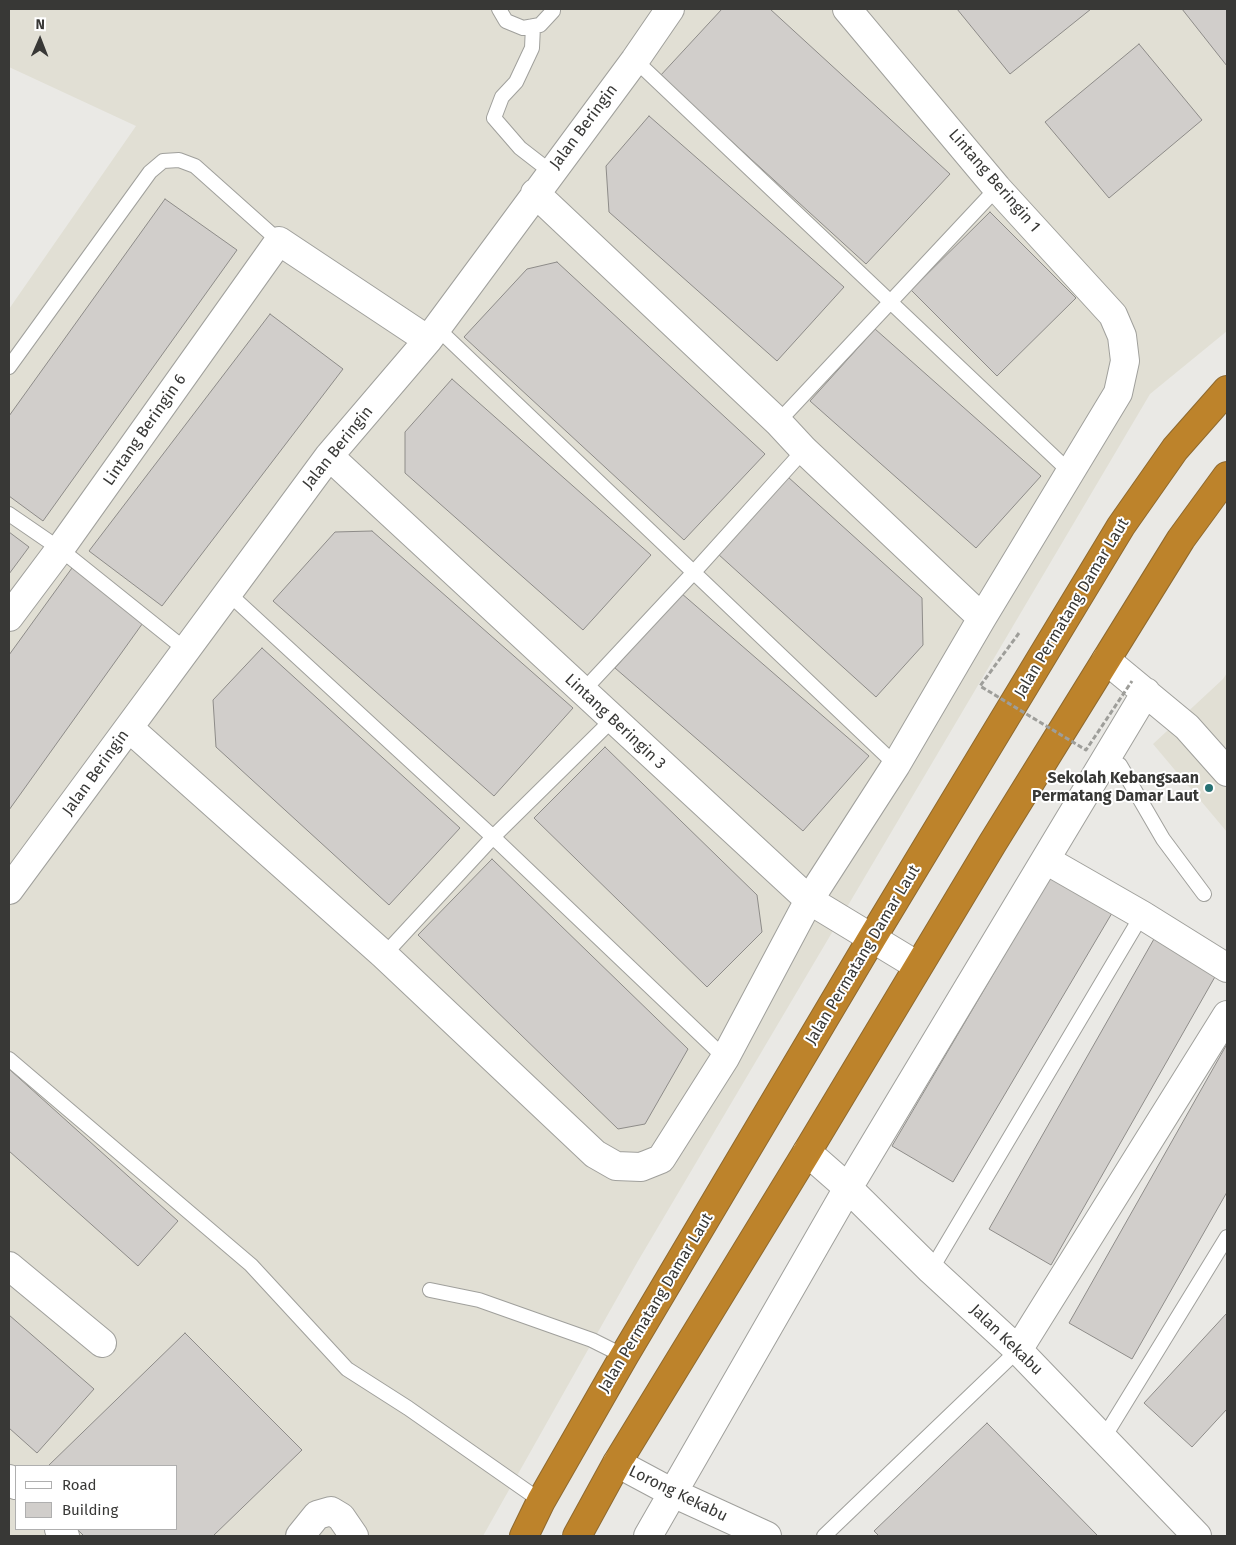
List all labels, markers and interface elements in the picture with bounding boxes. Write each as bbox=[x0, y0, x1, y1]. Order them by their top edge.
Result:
north arrow bbox=[15, 15, 65, 65]
text: N bbox=[35, 16, 45, 33]
street label: Jalan Beringin bbox=[546, 81, 622, 173]
street label: Lintang Beringin 1 bbox=[944, 126, 1044, 236]
street label: Lintang Beringin 6 bbox=[99, 371, 191, 489]
street label: Jalan Beringin bbox=[299, 403, 377, 493]
street label: Jalan Permatang Damar Laut bbox=[1011, 515, 1133, 701]
street label: Lintang Beringin 3 bbox=[561, 670, 669, 774]
street label: Jalan Beringin bbox=[59, 726, 133, 820]
place label: Sekolah Kebangsaan Permatang Damar Laut bbox=[1032, 769, 1199, 807]
marker: Sekolah Kebangsaan Permatang Damar Laut bbox=[1203, 782, 1215, 794]
street label: Jalan Permatang Damar Laut bbox=[802, 862, 924, 1048]
street label: Jalan Permatang Damar Laut bbox=[595, 1210, 717, 1396]
street label: Jalan Kekabu bbox=[966, 1301, 1046, 1379]
street label: Lorong Kekabu bbox=[626, 1462, 730, 1526]
legend bbox=[15, 1465, 178, 1530]
text: Road bbox=[62, 1476, 97, 1494]
text: Building bbox=[62, 1501, 118, 1519]

